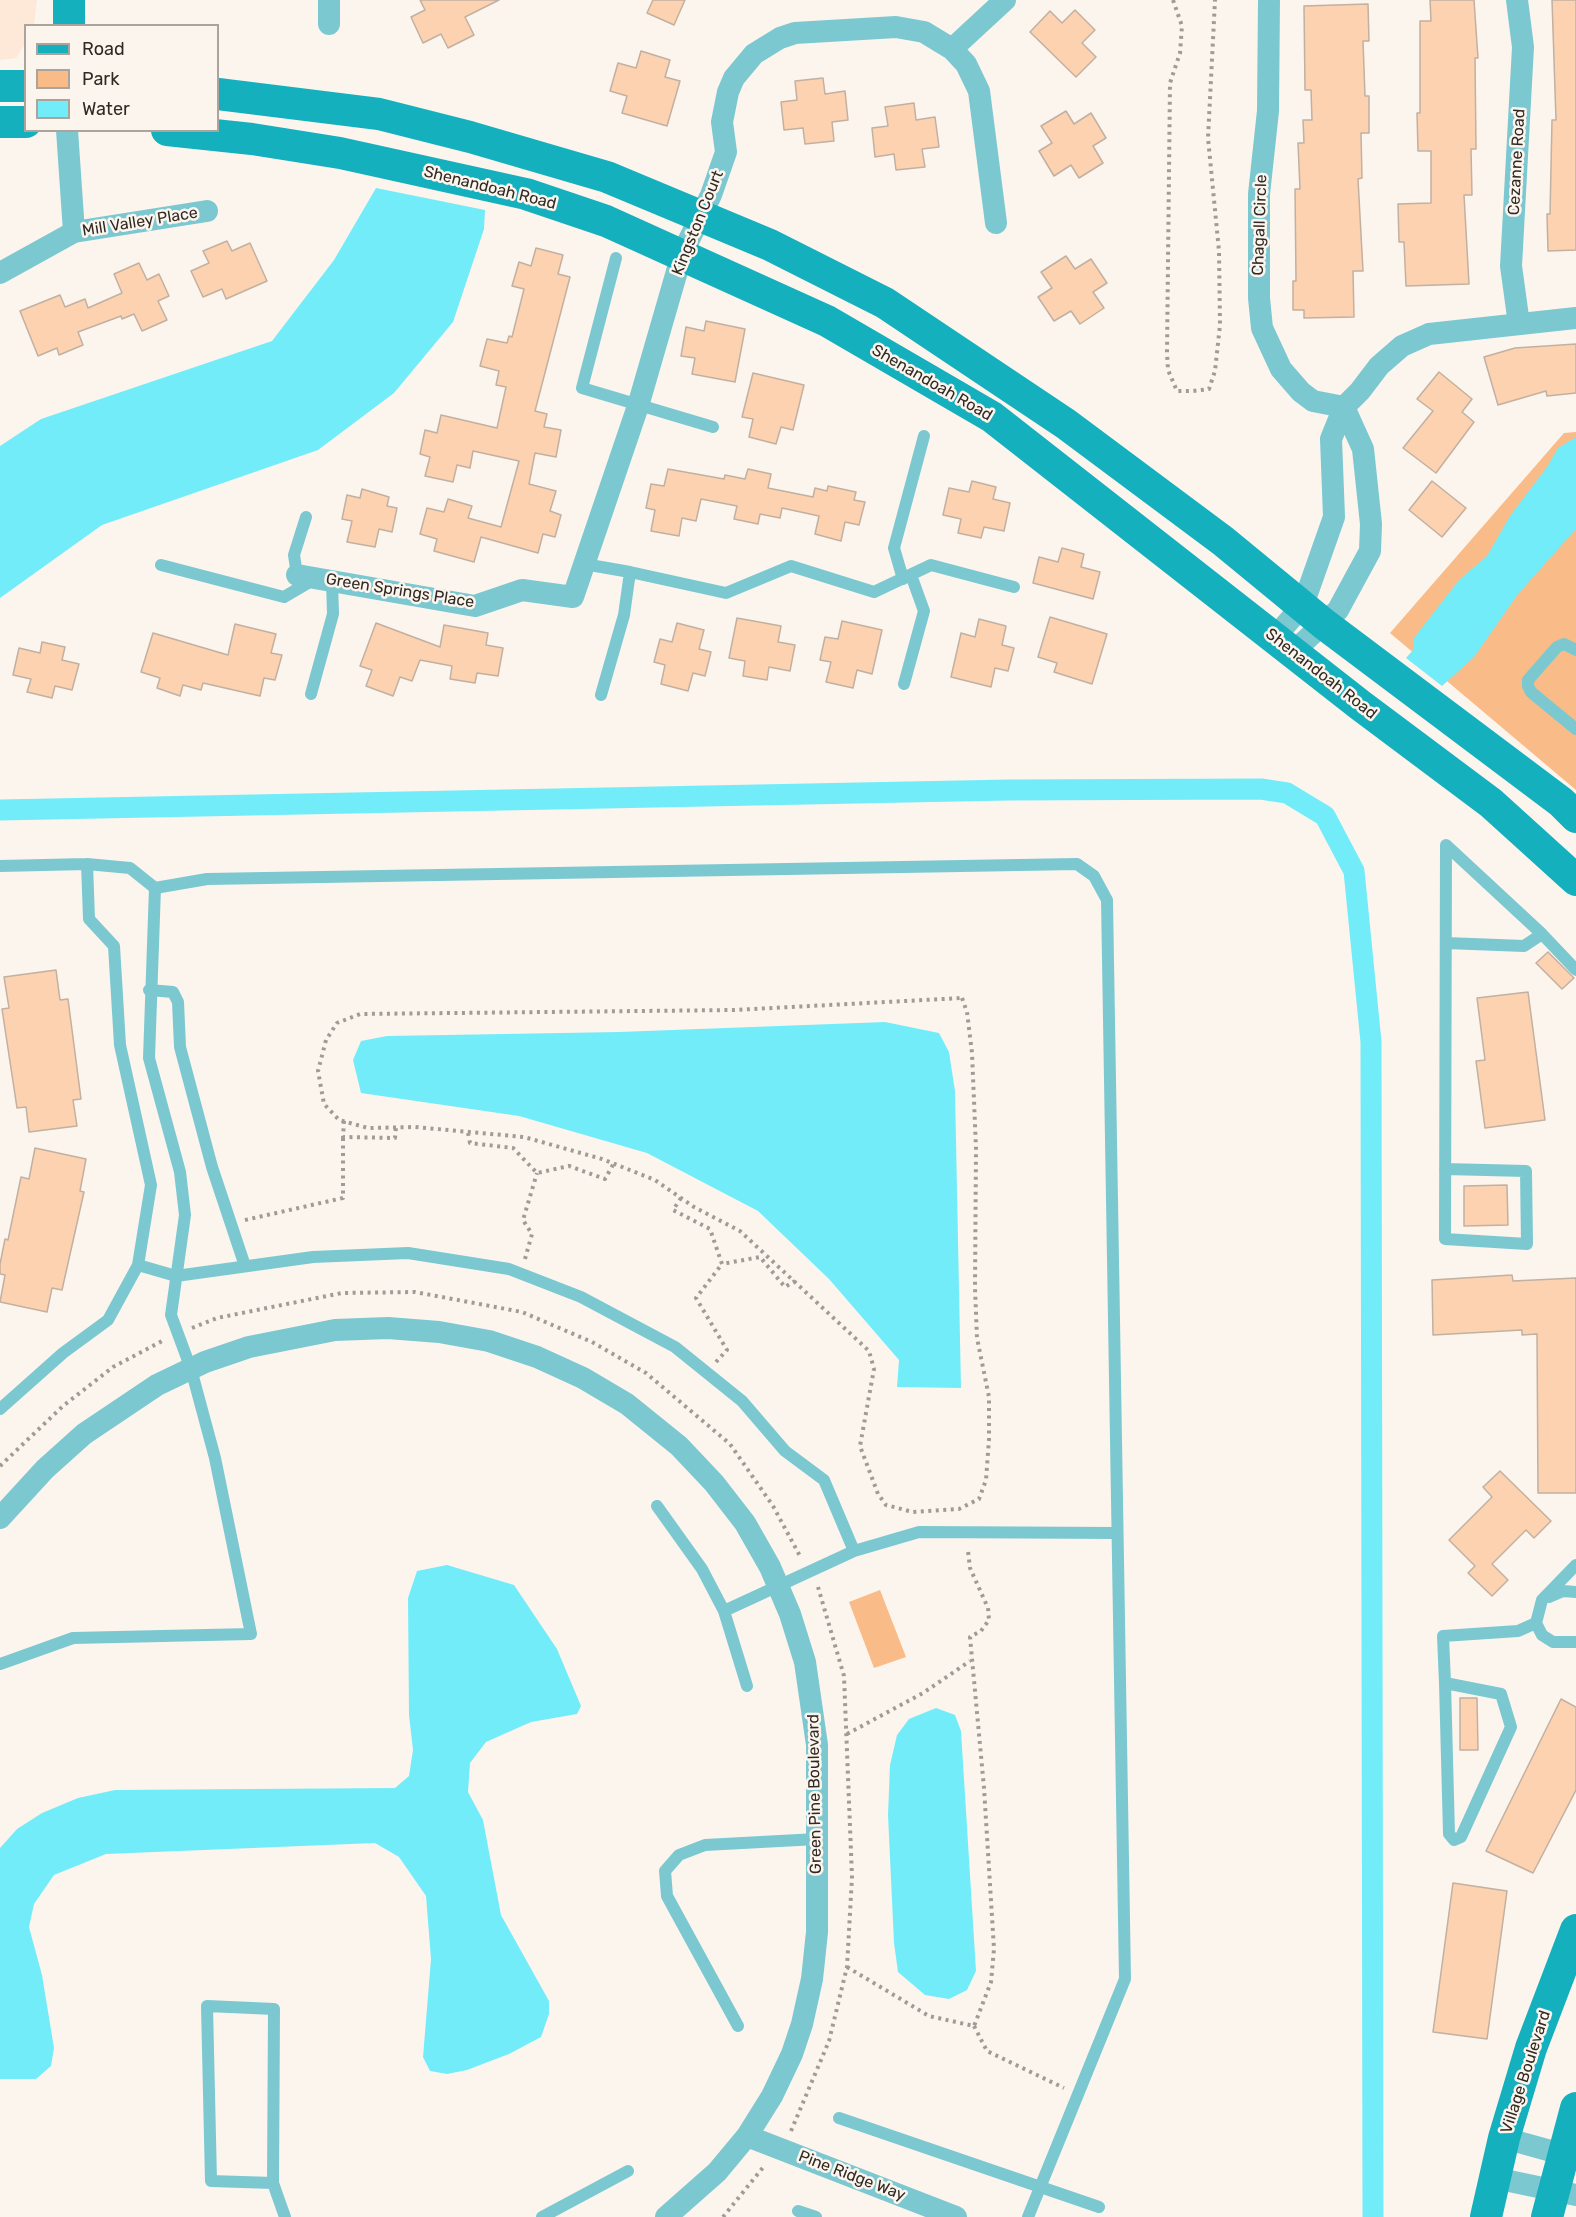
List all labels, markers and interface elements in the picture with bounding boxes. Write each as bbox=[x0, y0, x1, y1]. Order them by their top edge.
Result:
legend bbox=[24, 24, 219, 132]
text: Road bbox=[82, 38, 125, 60]
text: Park bbox=[82, 68, 119, 90]
text: Water bbox=[82, 98, 130, 120]
street label: Cezanne Road bbox=[1505, 108, 1529, 216]
street label: Shenandoah Road bbox=[422, 162, 558, 214]
street label: Kingston Court bbox=[668, 168, 728, 278]
street label: Chagall Circle bbox=[1249, 174, 1271, 276]
street label: Mill Valley Place bbox=[81, 203, 199, 241]
street label: Shenandoah Road bbox=[868, 341, 996, 425]
street label: Green Springs Place bbox=[324, 570, 476, 612]
street label: Shenandoah Road bbox=[1262, 625, 1380, 723]
street label: Green Pine Boulevard bbox=[804, 1714, 826, 1874]
street label: Village Boulevard bbox=[1497, 2008, 1555, 2136]
street label: Pine Ridge Way bbox=[796, 2147, 908, 2205]

